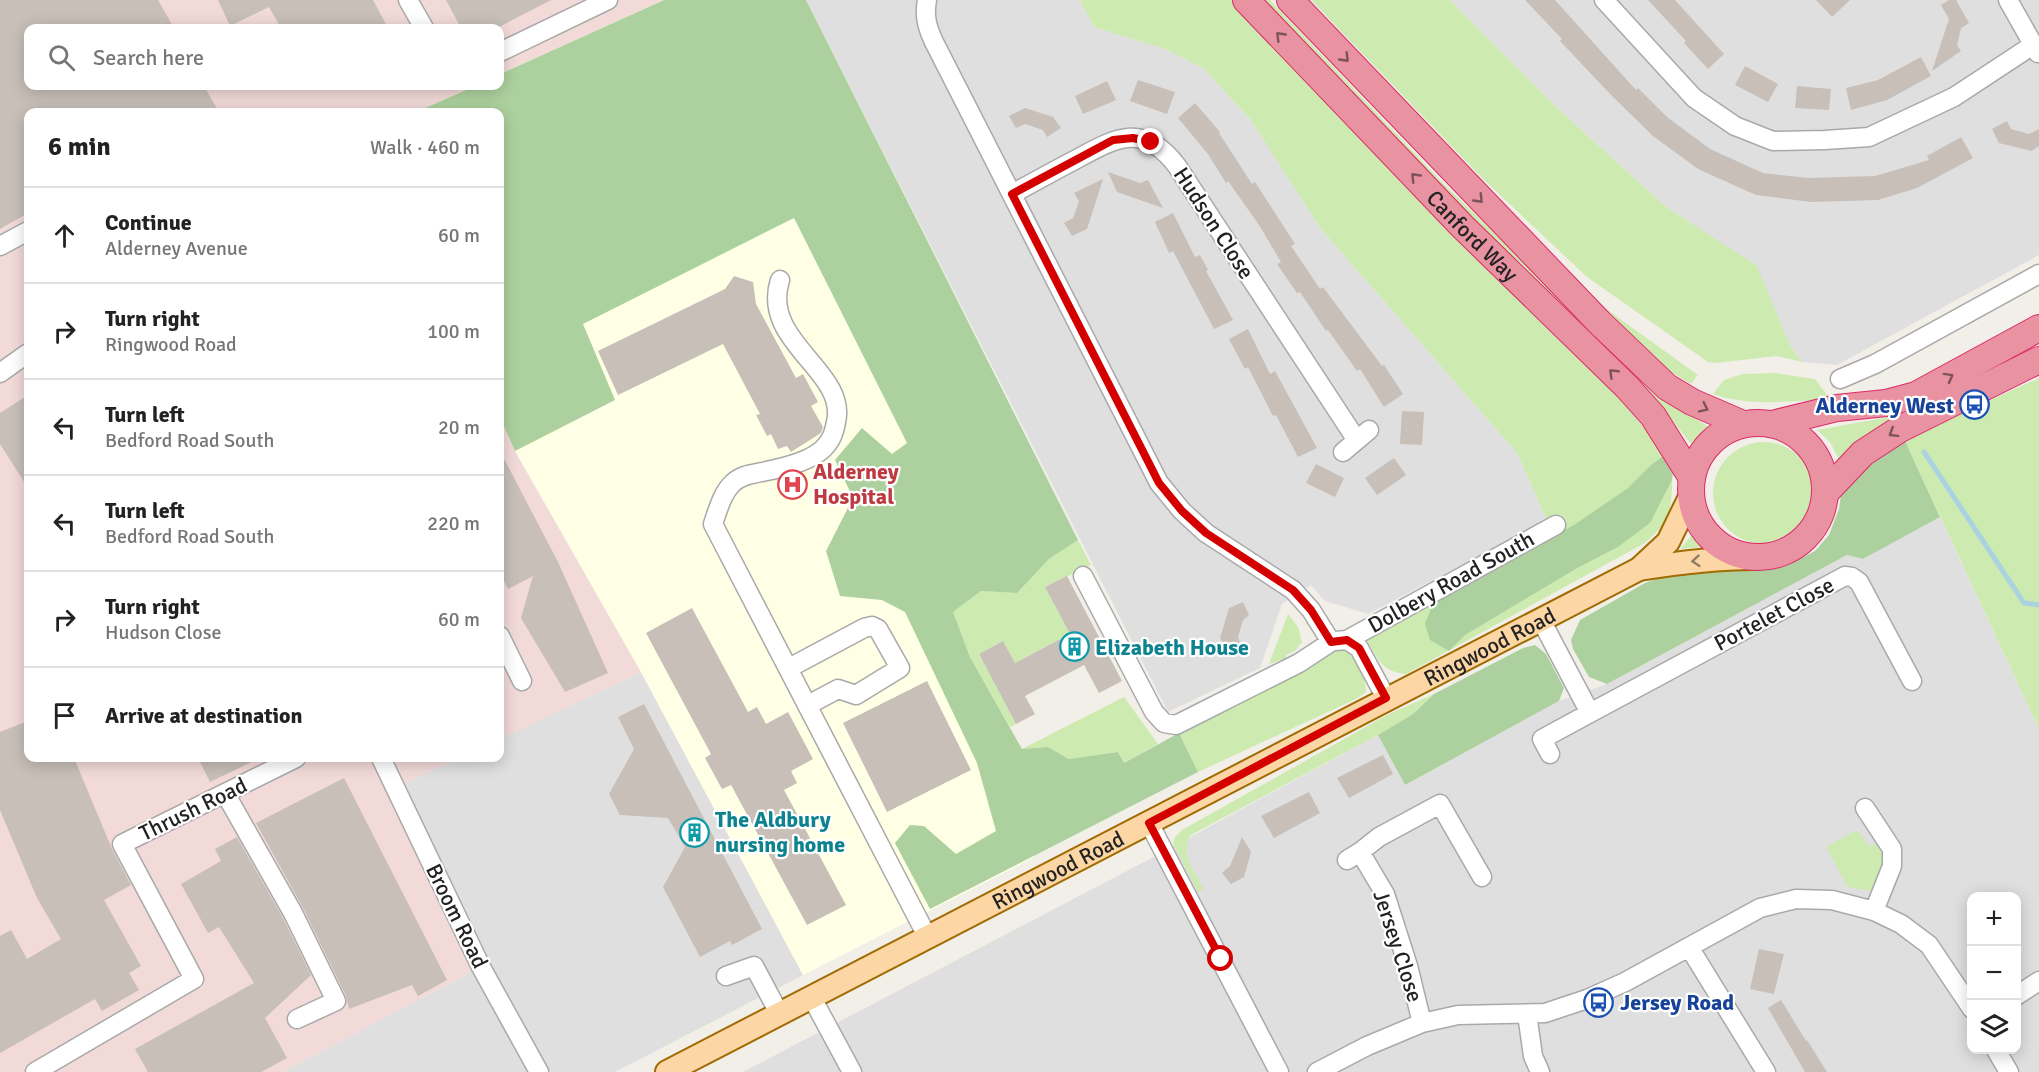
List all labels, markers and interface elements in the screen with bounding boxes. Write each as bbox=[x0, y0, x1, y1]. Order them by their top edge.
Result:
search box bbox=[24, 24, 504, 90]
one-way arrow bbox=[1276, 32, 1287, 43]
icon: search bbox=[45, 41, 78, 74]
text: Search here bbox=[93, 44, 204, 71]
one-way arrow bbox=[1338, 51, 1349, 61]
route end bbox=[1137, 128, 1163, 154]
text: 6 min bbox=[48, 131, 111, 163]
text: Walk · 460 m bbox=[370, 135, 480, 160]
street label: Hudson Close bbox=[1168, 162, 1260, 284]
one-way arrow bbox=[1412, 173, 1423, 184]
street label: Canford Way bbox=[1421, 184, 1525, 288]
one-way arrow bbox=[1472, 191, 1483, 202]
text: Continue bbox=[105, 209, 192, 236]
icon: ahead bbox=[48, 219, 81, 252]
text: 60 m bbox=[438, 223, 480, 248]
text: Alderney Avenue bbox=[105, 236, 248, 261]
text: Turn right bbox=[105, 305, 200, 332]
icon: right bbox=[48, 315, 81, 348]
text: 100 m bbox=[427, 319, 480, 344]
text: Ringwood Road bbox=[105, 332, 237, 357]
one-way arrow bbox=[1610, 370, 1621, 381]
one-way arrow bbox=[1942, 373, 1953, 384]
bus stop icon: Alderney West bbox=[1959, 389, 1991, 421]
place label: Alderney West bbox=[1815, 392, 1954, 419]
text: Turn left bbox=[105, 401, 185, 428]
one-way arrow bbox=[1697, 401, 1708, 413]
icon: left bbox=[48, 411, 81, 444]
text: 20 m bbox=[438, 415, 480, 440]
one-way arrow bbox=[1889, 426, 1899, 438]
text: Bedford Road South bbox=[105, 428, 274, 453]
place label: Alderney Hospital bbox=[813, 458, 899, 510]
hospital icon: Alderney Hospital bbox=[776, 468, 808, 500]
text: Turn left bbox=[105, 497, 185, 524]
icon: left bbox=[48, 507, 81, 540]
text: 220 m bbox=[427, 511, 480, 536]
text: Bedford Road South bbox=[105, 524, 274, 549]
street label: Dolbery Road South bbox=[1363, 525, 1539, 639]
one-way arrow bbox=[1691, 554, 1701, 567]
street label: Portelet Close bbox=[1709, 571, 1839, 657]
text: Turn right bbox=[105, 593, 200, 620]
street label: Ringwood Road bbox=[1419, 601, 1560, 692]
icon: right bbox=[48, 603, 81, 636]
text: 60 m bbox=[438, 607, 480, 632]
text: Hudson Close bbox=[105, 620, 221, 645]
building icon: Elizabeth House bbox=[1058, 631, 1090, 663]
place label: Elizabeth House bbox=[1095, 634, 1249, 661]
icon: arrive bbox=[48, 699, 81, 732]
text: Arrive at destination bbox=[105, 702, 302, 729]
street label: Thrush Road bbox=[135, 771, 251, 847]
place label: The Aldbury nursing home bbox=[715, 806, 845, 858]
building icon: The Aldbury nursing home bbox=[678, 816, 710, 848]
street label: Ringwood Road bbox=[987, 824, 1128, 915]
street label: Broom Road bbox=[420, 859, 494, 973]
street label: Jersey Close bbox=[1367, 887, 1429, 1005]
map controls bbox=[1967, 892, 2021, 1054]
button: + bbox=[1967, 892, 2021, 946]
route start bbox=[1207, 945, 1233, 971]
button: − bbox=[1967, 946, 2021, 1000]
bus stop icon: Jersey Road bbox=[1583, 986, 1615, 1018]
place label: Jersey Road bbox=[1620, 989, 1734, 1016]
button: layers bbox=[1967, 1000, 2021, 1054]

